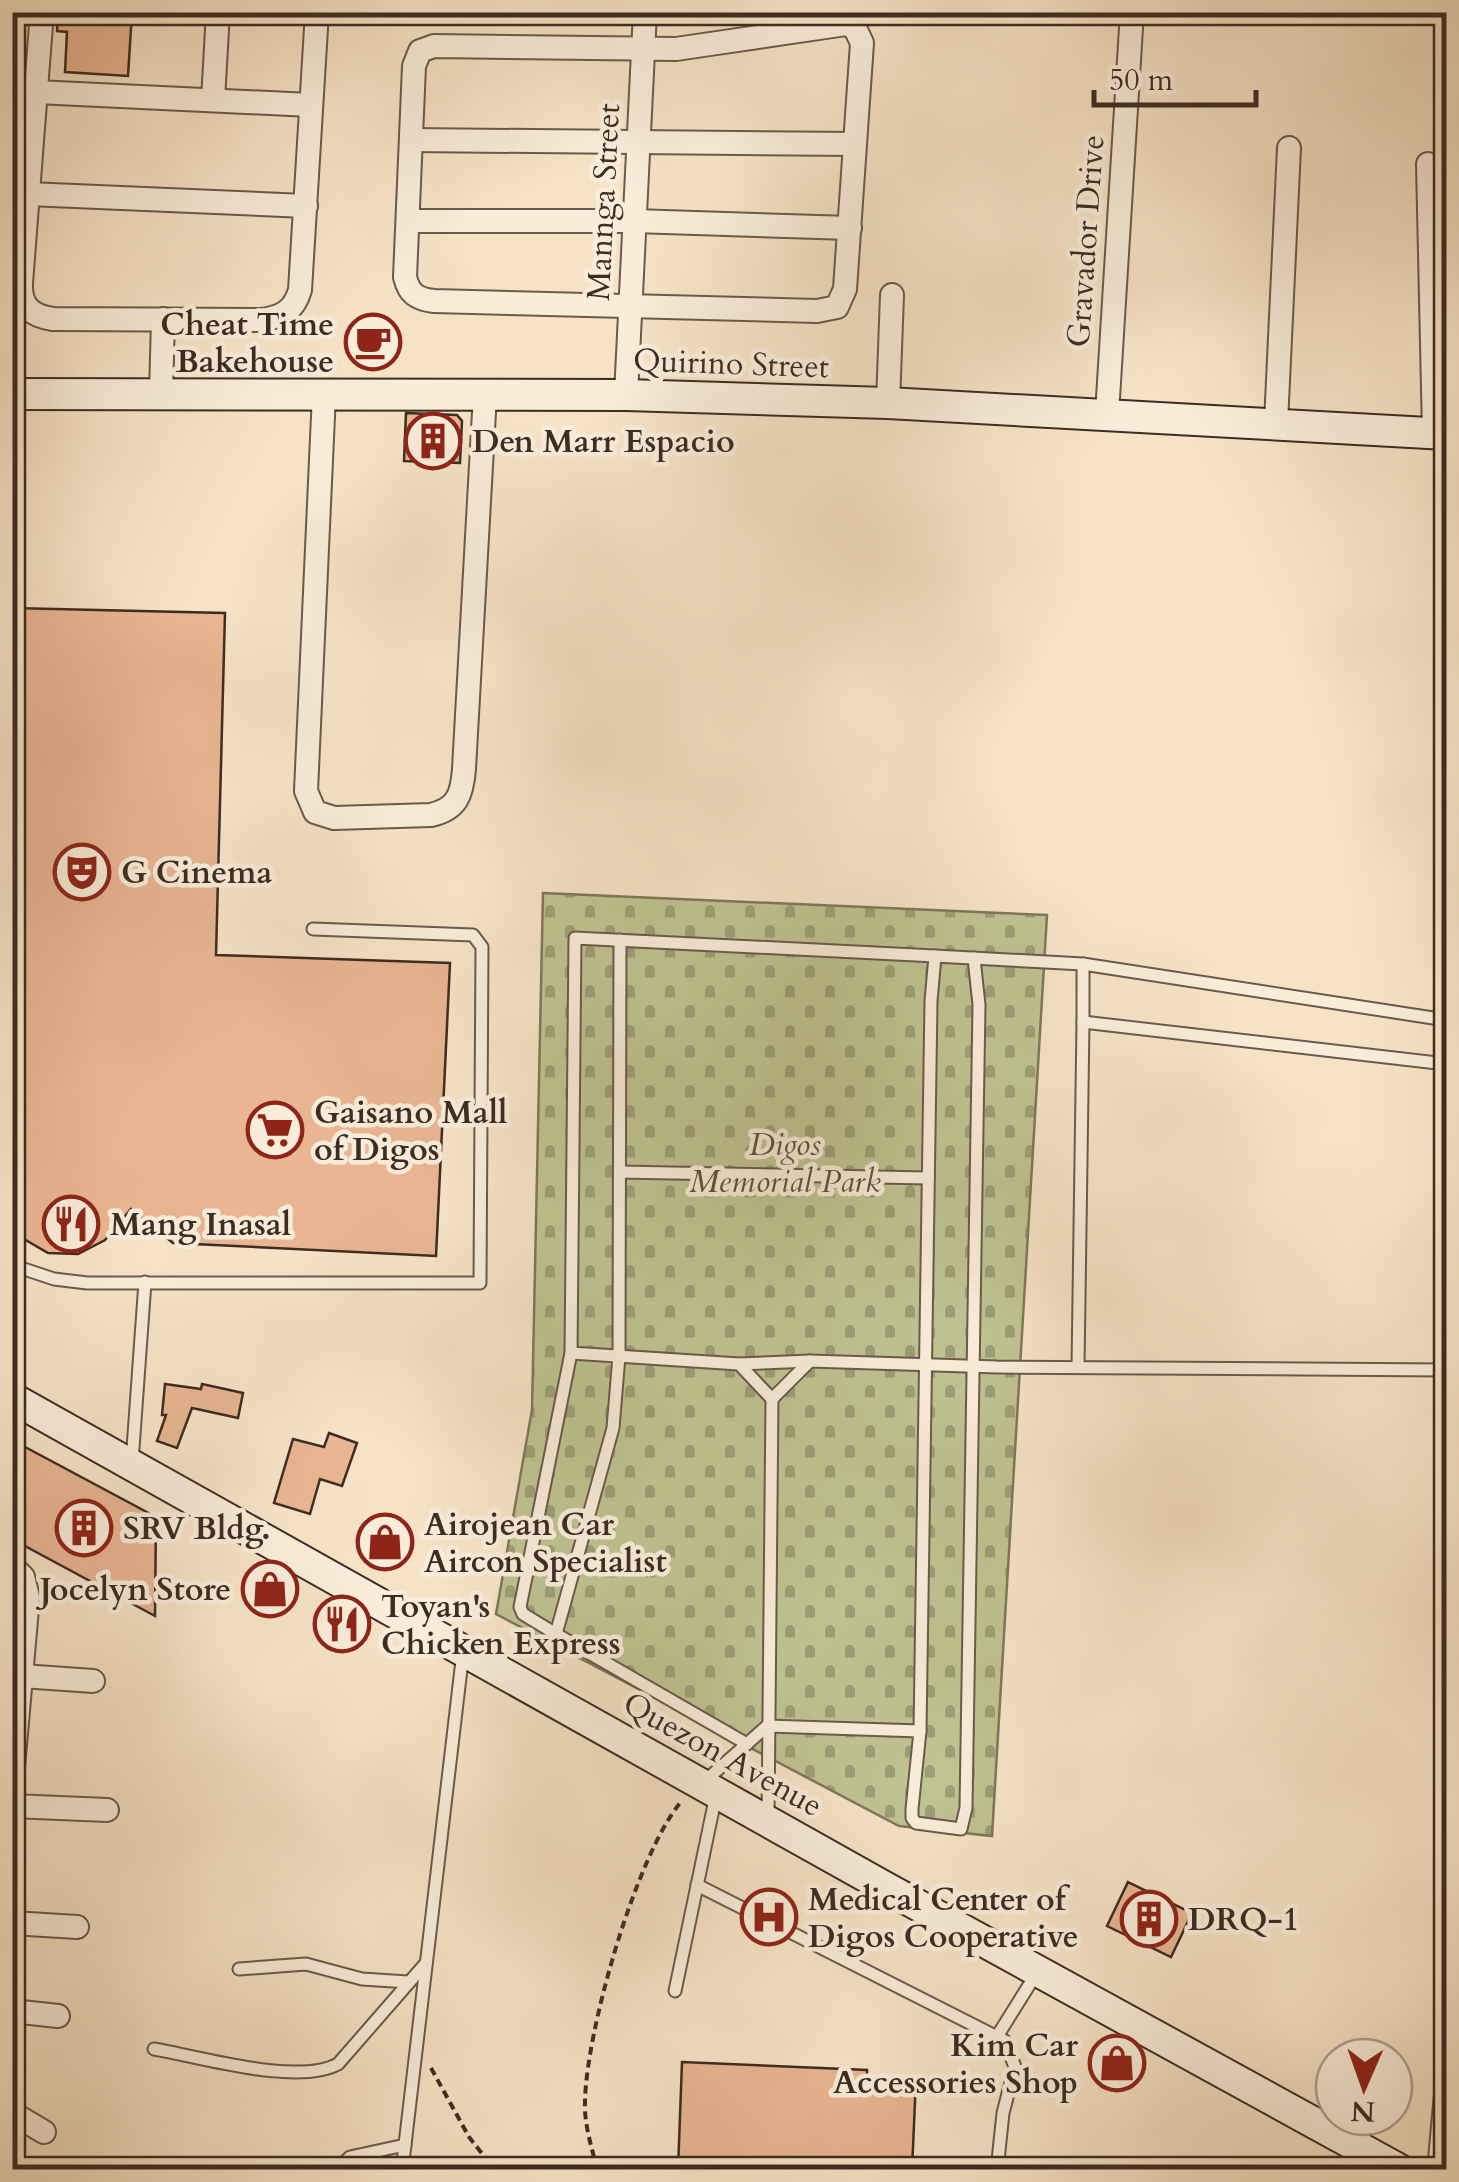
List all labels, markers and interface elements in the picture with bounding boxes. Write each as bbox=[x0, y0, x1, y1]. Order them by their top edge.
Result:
scale bar bbox=[1094, 45, 1256, 107]
text: 50 m bbox=[1109, 60, 1174, 101]
street label: Mannga Street bbox=[577, 102, 631, 302]
street label: Gravador Drive bbox=[1057, 133, 1115, 349]
place label: Cheat Time Bakehouse bbox=[160, 303, 334, 384]
cafe icon: Cheat Time Bakehouse bbox=[343, 312, 403, 372]
street label: Quirino Street bbox=[632, 339, 830, 389]
building icon: Den Marr Espacio bbox=[403, 411, 463, 471]
place label: Den Marr Espacio bbox=[472, 420, 735, 464]
theatre icon: G Cinema bbox=[52, 842, 112, 902]
place label: G Cinema bbox=[121, 851, 272, 895]
place label: Gaisano Mall of Digos bbox=[314, 1091, 507, 1172]
supermarket icon: Gaisano Mall of Digos bbox=[245, 1100, 305, 1160]
park label: Digos Memorial Park bbox=[689, 1123, 881, 1204]
restaurant icon: Mang Inasal bbox=[41, 1194, 101, 1254]
place label: Mang Inasal bbox=[110, 1203, 291, 1247]
building icon: SRV Bldg. bbox=[54, 1498, 114, 1558]
place label: Airojean Car Aircon Specialist bbox=[424, 1503, 667, 1584]
place label: SRV Bldg. bbox=[123, 1507, 271, 1551]
shop icon: Airojean Car Aircon Specialist bbox=[355, 1512, 415, 1572]
shop icon: Jocelyn Store bbox=[240, 1559, 300, 1619]
place label: Jocelyn Store bbox=[36, 1568, 231, 1612]
place label: Toyan's Chicken Express bbox=[381, 1585, 621, 1666]
restaurant icon: Toyan's Chicken Express bbox=[312, 1594, 372, 1654]
street label: Quezon Avenue bbox=[615, 1682, 830, 1828]
place label: Medical Center of Digos Cooperative bbox=[808, 1878, 1079, 1959]
hospital icon: Medical Center of Digos Cooperative bbox=[739, 1887, 799, 1947]
building icon: DRQ-1 bbox=[1119, 1889, 1179, 1949]
place label: DRQ-1 bbox=[1188, 1898, 1299, 1942]
place label: Kim Car Accessories Shop bbox=[833, 2024, 1078, 2105]
shop icon: Kim Car Accessories Shop bbox=[1087, 2033, 1147, 2093]
north arrow bbox=[1314, 2037, 1414, 2137]
text: N bbox=[1350, 2092, 1376, 2130]

